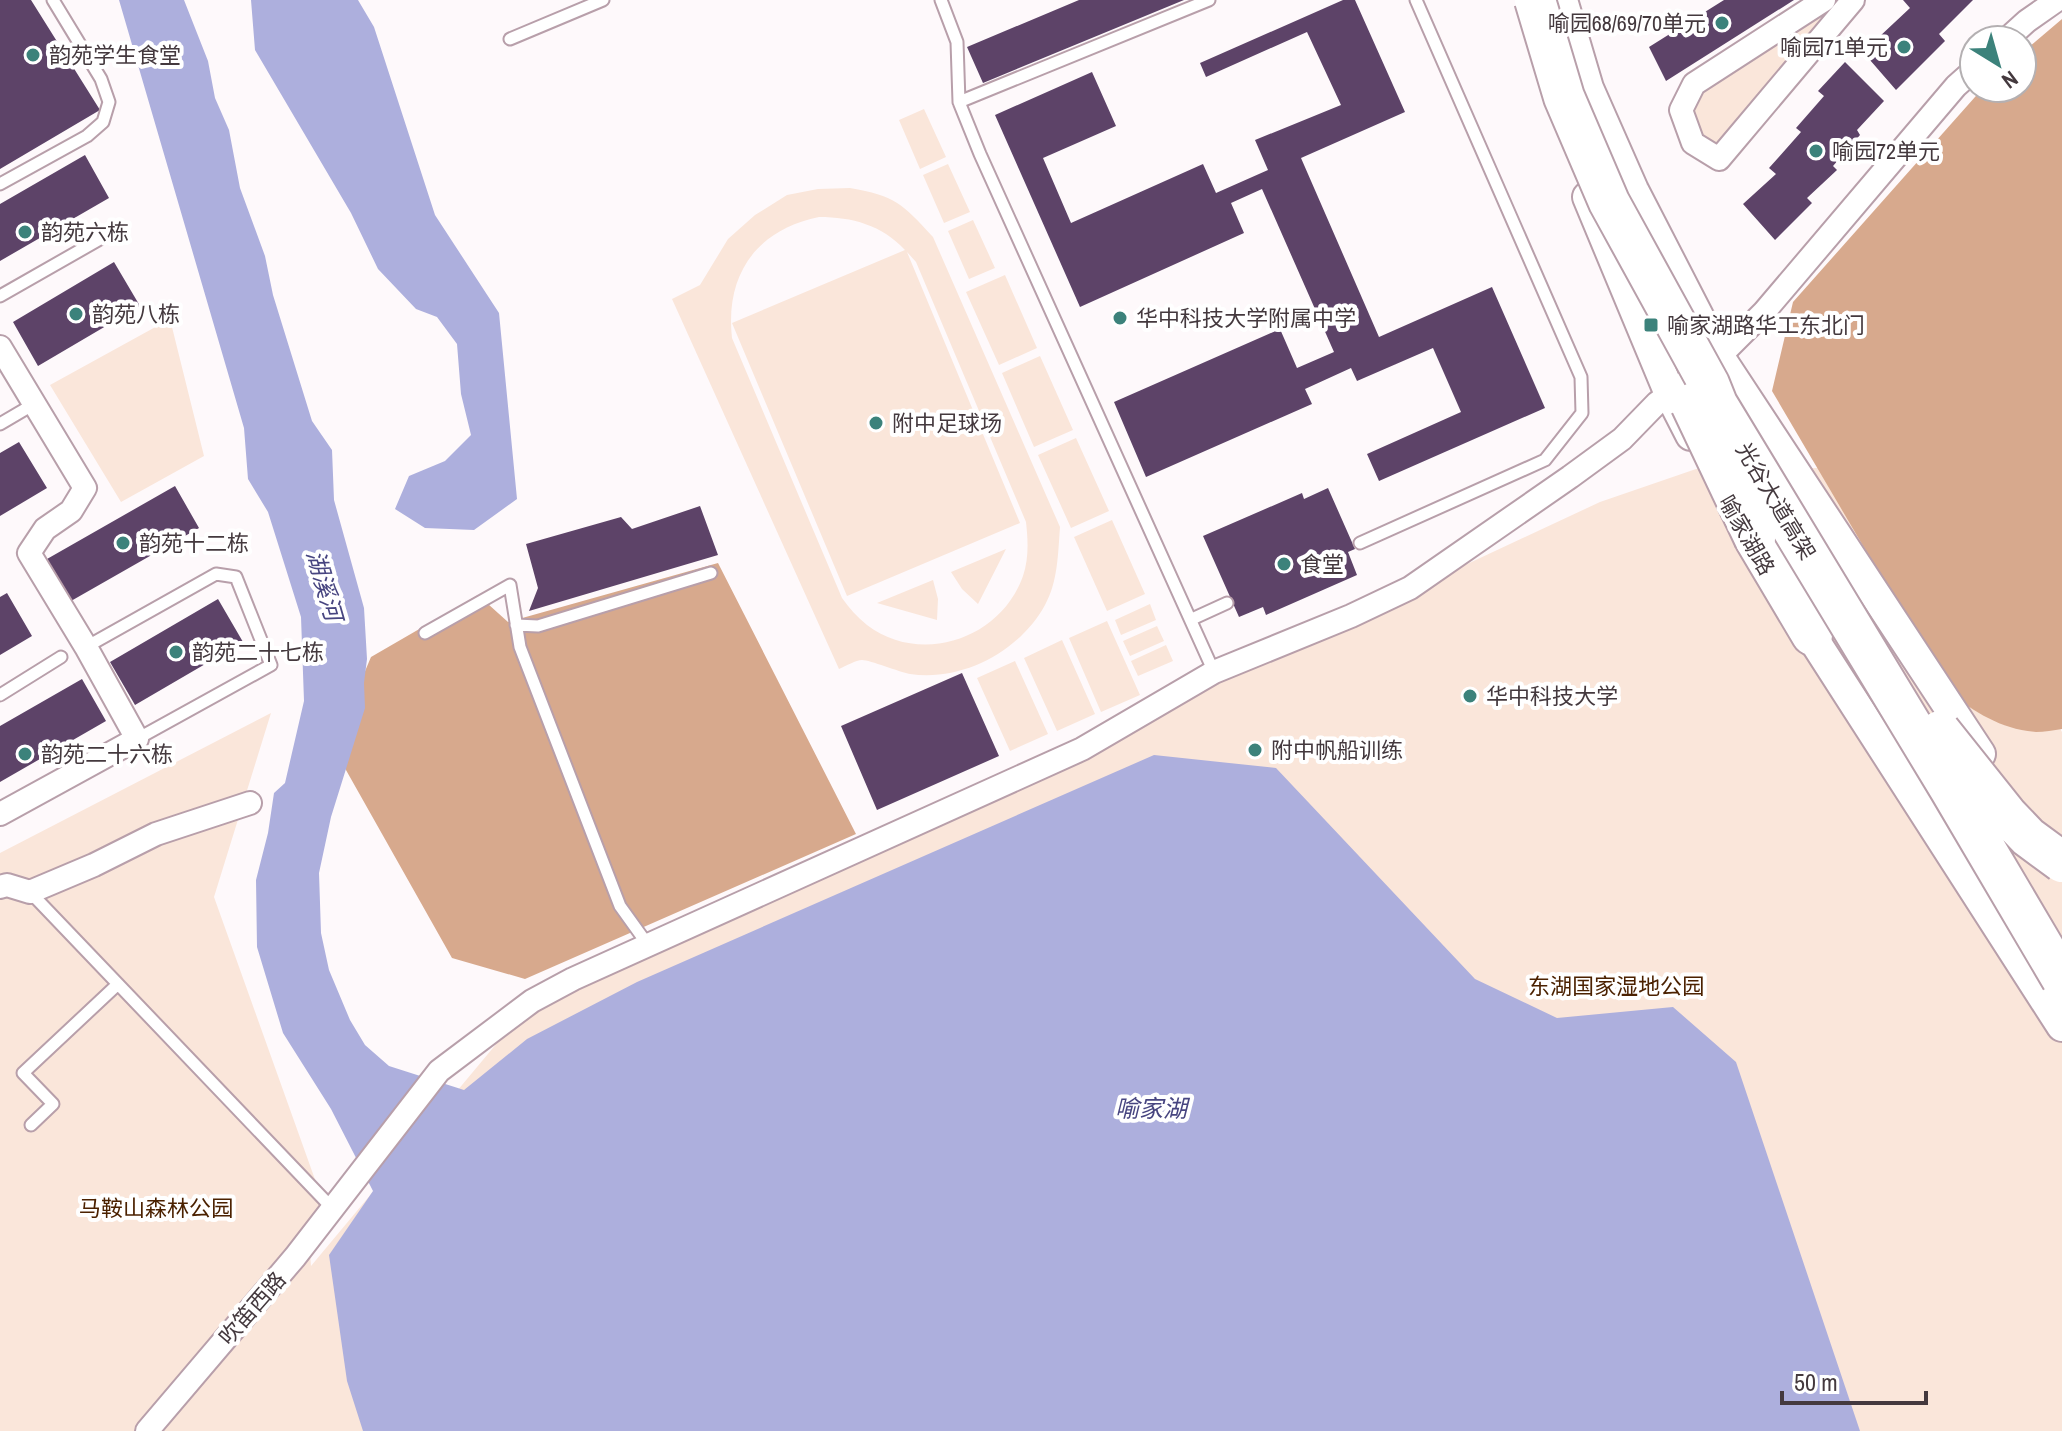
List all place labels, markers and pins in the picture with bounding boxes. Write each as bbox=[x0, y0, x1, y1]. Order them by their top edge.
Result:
place label: 喻园68/69/70单元 bbox=[1548, 8, 1706, 38]
marker: 喻园68/69/70单元 bbox=[1713, 14, 1731, 32]
place label: 喻园71单元 bbox=[1780, 32, 1888, 62]
marker: 喻园71单元 bbox=[1895, 38, 1913, 56]
place label: 韵苑学生食堂 bbox=[49, 40, 181, 70]
marker: 韵苑学生食堂 bbox=[24, 46, 42, 64]
place label: 喻园72单元 bbox=[1832, 136, 1940, 166]
marker: 喻园72单元 bbox=[1807, 142, 1825, 160]
place label: 韵苑六栋 bbox=[41, 217, 129, 247]
marker: 韵苑六栋 bbox=[16, 223, 34, 241]
place label: 韵苑八栋 bbox=[92, 299, 180, 329]
place label: 华中科技大学附属中学 bbox=[1136, 303, 1356, 333]
marker: 韵苑八栋 bbox=[67, 305, 85, 323]
marker: 华中科技大学附属中学 bbox=[1111, 309, 1129, 327]
place label: 喻家湖路华工东北门 bbox=[1667, 310, 1865, 340]
marker: 喻家湖路华工东北门 bbox=[1642, 316, 1660, 334]
place label: 附中足球场 bbox=[892, 408, 1002, 438]
marker: 附中足球场 bbox=[867, 414, 885, 432]
place label: 韵苑十二栋 bbox=[139, 528, 249, 558]
marker: 韵苑十二栋 bbox=[114, 534, 132, 552]
place label: 食堂 bbox=[1300, 549, 1344, 579]
marker: 食堂 bbox=[1275, 555, 1293, 573]
place label: 韵苑二十七栋 bbox=[192, 637, 324, 667]
marker: 韵苑二十七栋 bbox=[167, 643, 185, 661]
place label: 华中科技大学 bbox=[1486, 681, 1618, 711]
marker: 华中科技大学 bbox=[1461, 687, 1479, 705]
place label: 附中帆船训练 bbox=[1271, 735, 1403, 765]
place label: 韵苑二十六栋 bbox=[41, 739, 173, 769]
marker: 附中帆船训练 bbox=[1246, 741, 1264, 759]
marker: 韵苑二十六栋 bbox=[16, 745, 34, 763]

